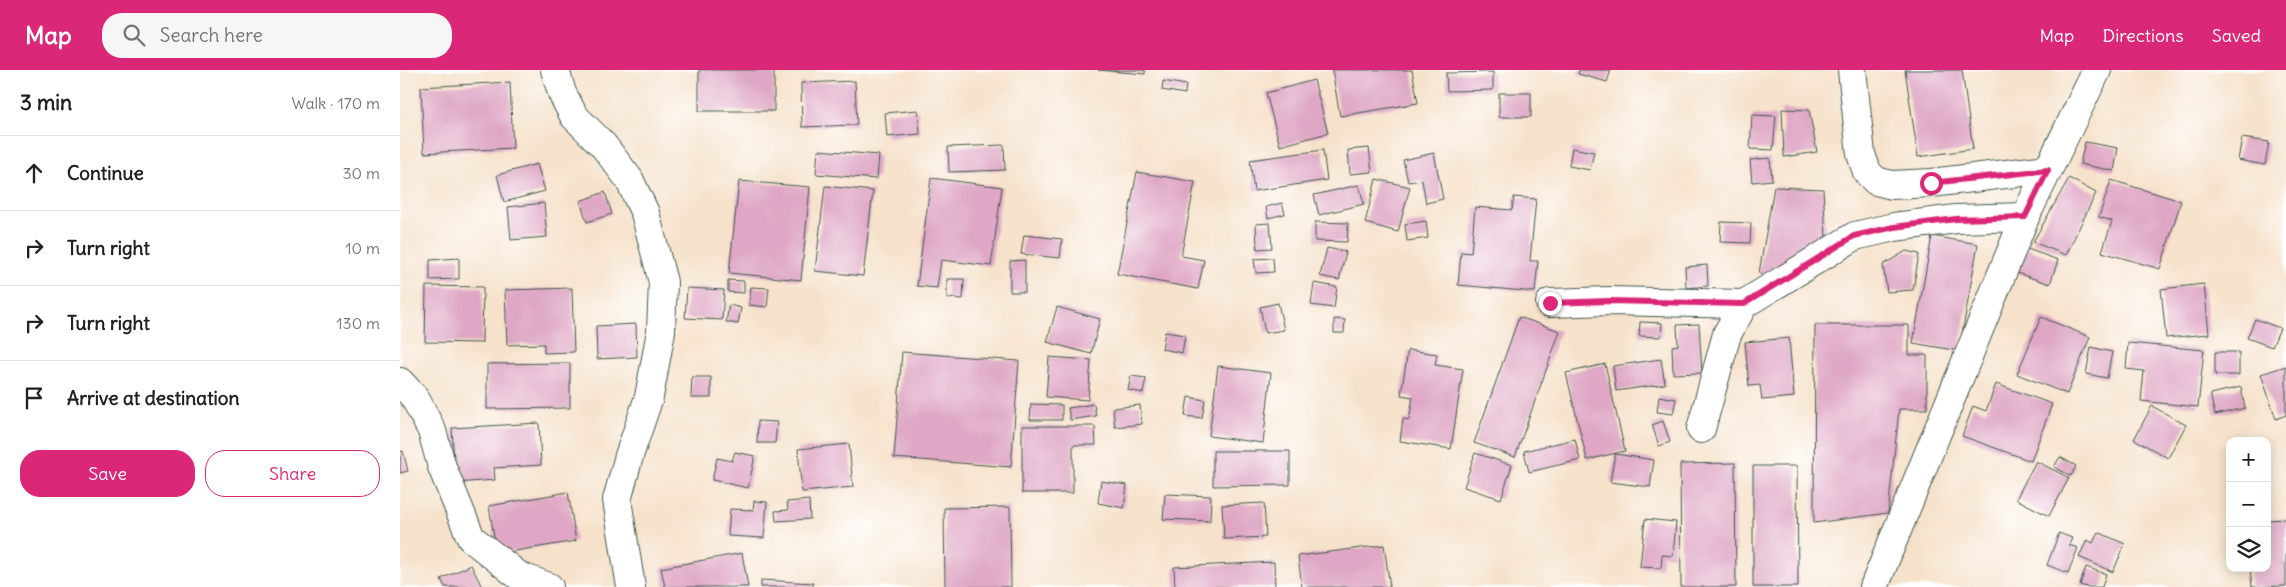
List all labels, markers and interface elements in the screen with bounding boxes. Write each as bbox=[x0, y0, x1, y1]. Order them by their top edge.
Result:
search box bbox=[102, 13, 452, 58]
text: Map bbox=[25, 20, 72, 50]
icon: search bbox=[120, 21, 148, 49]
text: Search here bbox=[160, 23, 263, 47]
text: Map bbox=[2039, 24, 2074, 47]
text: Directions bbox=[2102, 24, 2184, 47]
text: Saved bbox=[2212, 24, 2261, 47]
text: 3 min bbox=[20, 89, 72, 116]
text: Walk · 170 m bbox=[291, 93, 380, 113]
icon: ahead bbox=[20, 159, 48, 187]
text: Continue bbox=[67, 161, 144, 185]
text: 30 m bbox=[343, 163, 380, 183]
route start bbox=[1920, 172, 1943, 195]
icon: right bbox=[20, 234, 48, 262]
text: Turn right bbox=[67, 236, 150, 260]
text: 10 m bbox=[345, 238, 380, 258]
route end bbox=[1539, 292, 1562, 315]
icon: right bbox=[20, 309, 48, 337]
text: Turn right bbox=[67, 311, 150, 335]
text: 130 m bbox=[336, 313, 380, 333]
icon: arrive bbox=[20, 384, 48, 412]
text: Arrive at destination bbox=[67, 386, 240, 410]
map controls bbox=[2226, 437, 2271, 572]
button: + bbox=[2226, 437, 2271, 482]
button: Save bbox=[20, 450, 195, 497]
button: Share bbox=[205, 450, 380, 497]
button: − bbox=[2226, 482, 2271, 527]
button: layers bbox=[2226, 527, 2271, 572]

